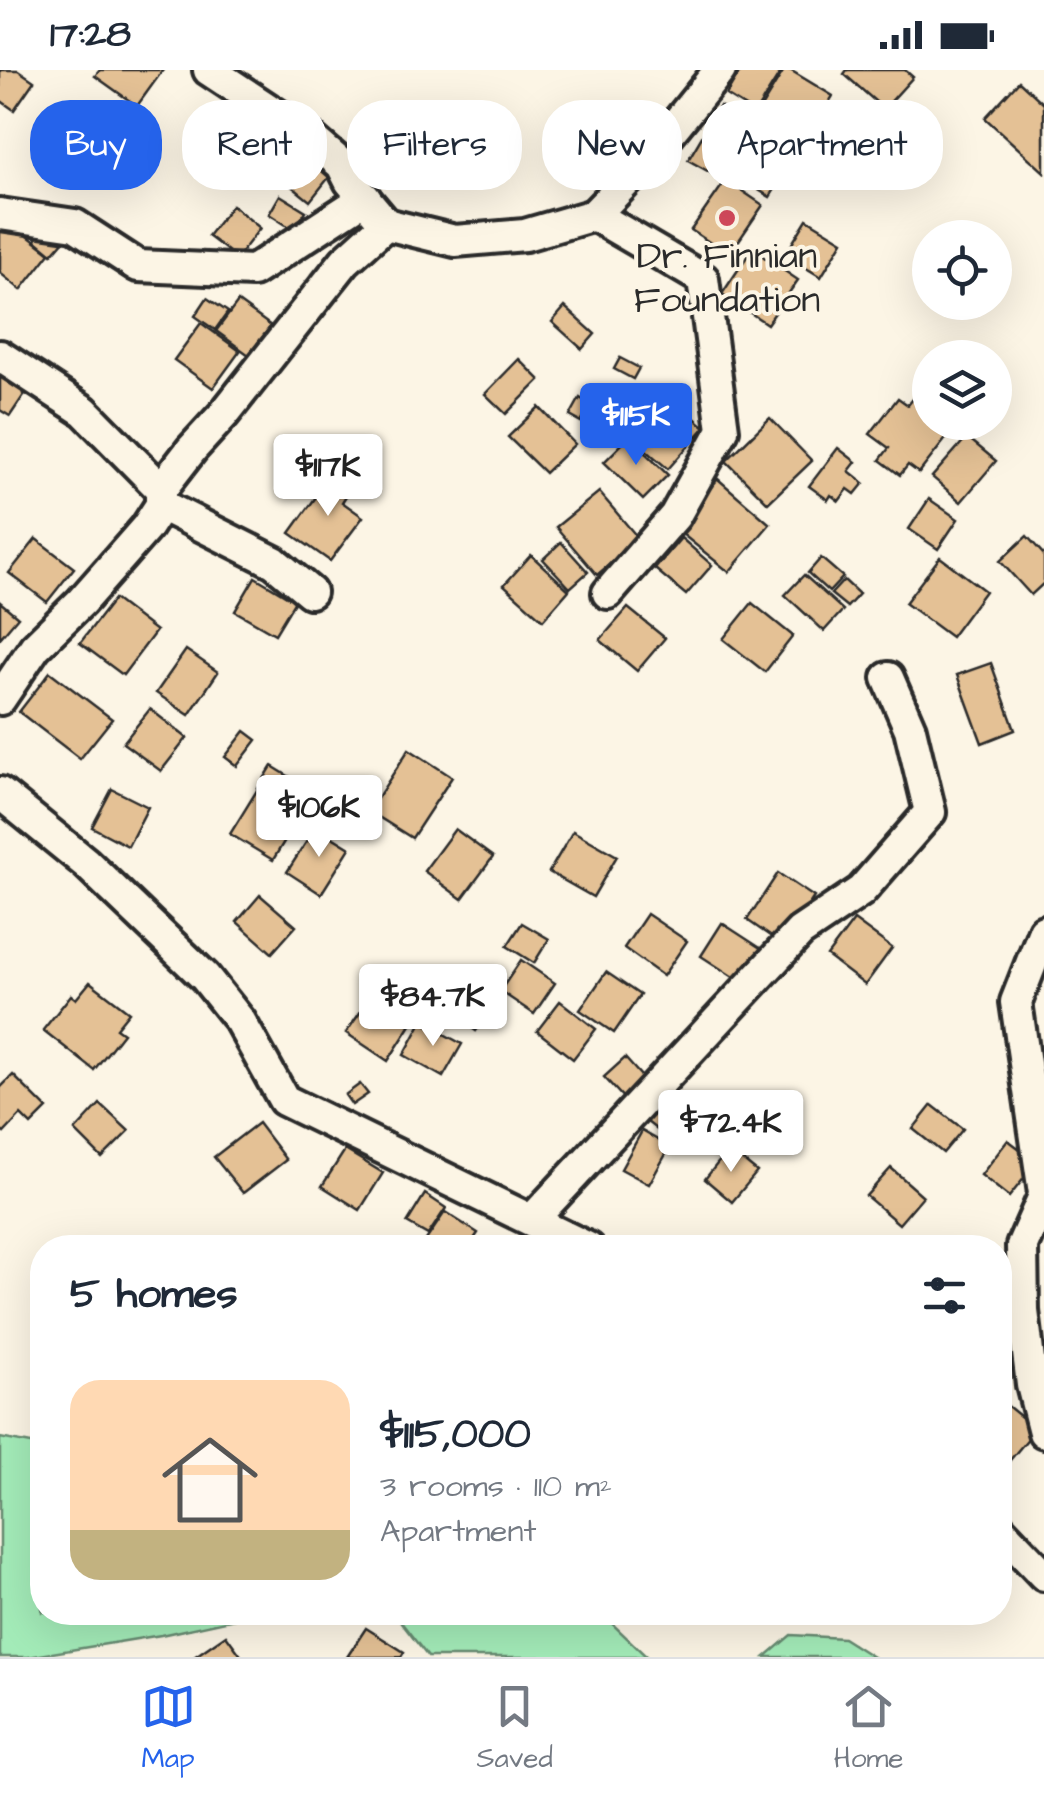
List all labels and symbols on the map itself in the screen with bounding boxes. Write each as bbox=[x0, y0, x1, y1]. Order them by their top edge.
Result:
marker: Dr. Finnian Foundation bbox=[716, 207, 738, 229]
place label: Dr. Finnian Foundation bbox=[634, 231, 820, 327]
pin: $115K bbox=[566, 383, 706, 468]
pin: $117K bbox=[258, 434, 398, 519]
pin: $106K bbox=[249, 775, 389, 860]
pin: $84.7K bbox=[352, 964, 514, 1049]
pin: $72.4K bbox=[650, 1090, 812, 1175]

